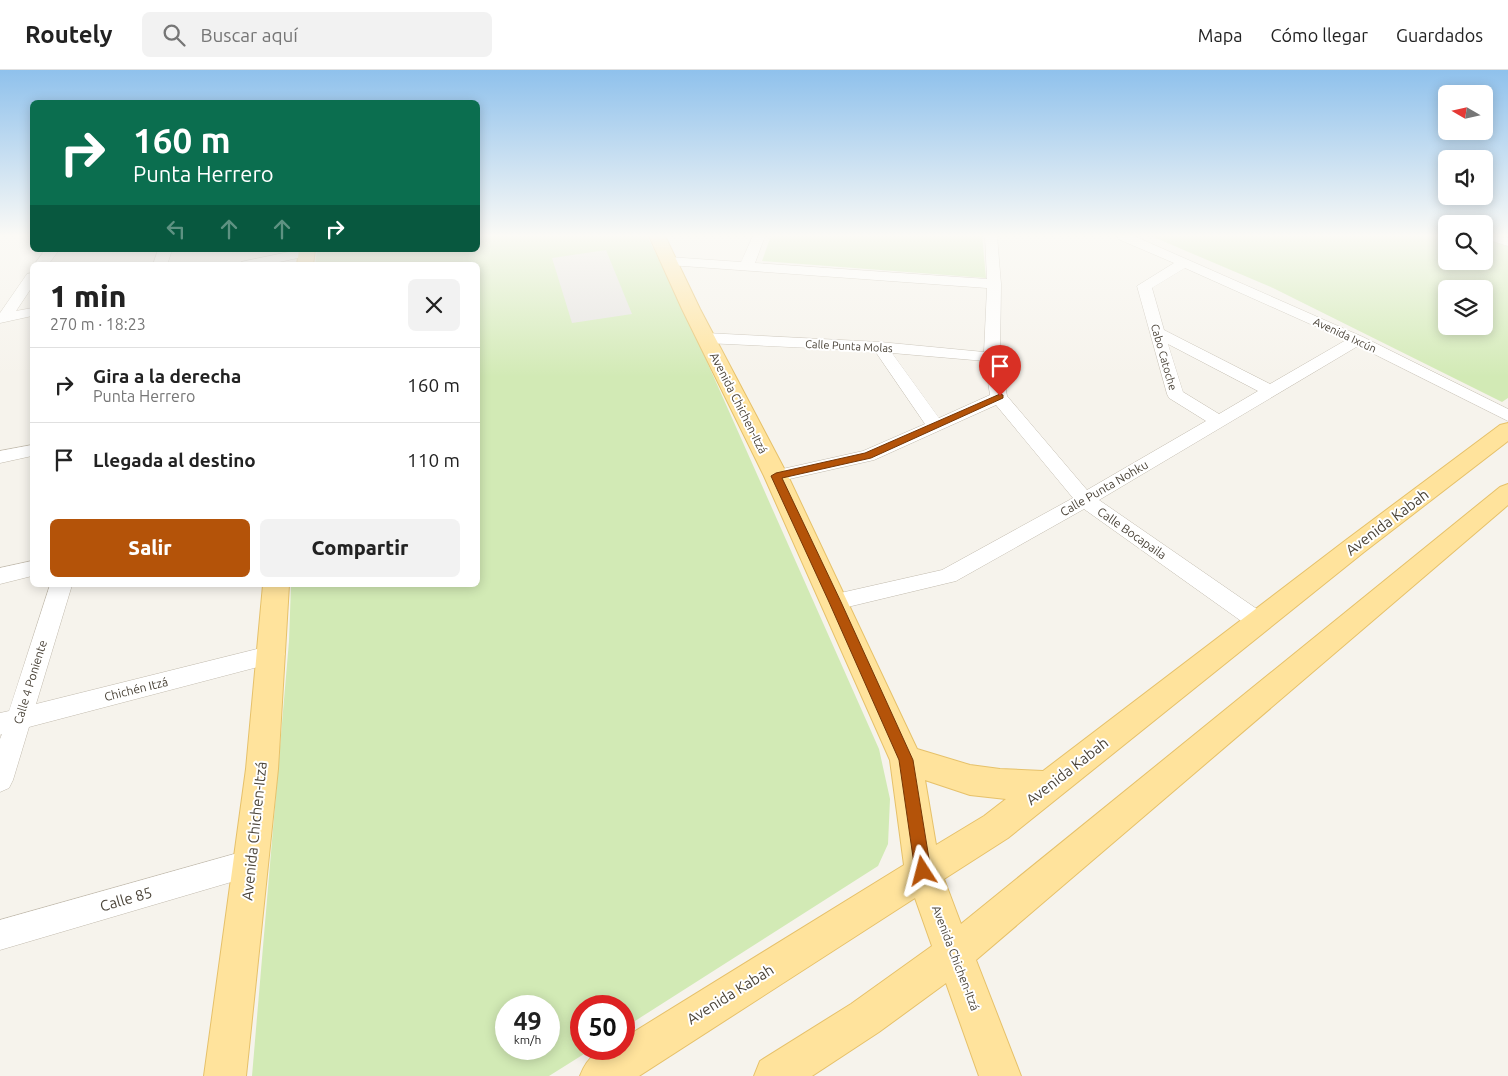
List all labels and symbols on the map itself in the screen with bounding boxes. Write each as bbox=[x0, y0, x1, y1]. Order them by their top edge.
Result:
north arrow bbox=[1438, 85, 1492, 140]
street label: Avenida Ixcún bbox=[1312, 315, 1378, 355]
street label: Cabo Catoche bbox=[1149, 322, 1179, 392]
street label: Calle Punta Molas bbox=[805, 338, 893, 354]
pin bbox=[979, 345, 1021, 396]
street label: Avenida Chichen-Itzá bbox=[708, 350, 770, 456]
street label: Calle Punta Nohku bbox=[1058, 458, 1150, 518]
street label: Avenida Kabah bbox=[1342, 485, 1432, 559]
street label: Calle Bocapaila bbox=[1095, 504, 1169, 562]
street label: Calle 4 Poniente bbox=[11, 638, 49, 726]
street label: Chichén Itzá bbox=[103, 675, 169, 703]
street label: Avenida Kabah bbox=[1023, 734, 1111, 808]
street label: Avenida Chichen-Itzá bbox=[238, 761, 270, 901]
position arrow bbox=[896, 844, 948, 896]
street label: Calle 85 bbox=[98, 883, 154, 915]
street label: Avenida Chichen-Itzá bbox=[930, 903, 982, 1013]
street label: Avenida Kabah bbox=[683, 961, 777, 1027]
speed limit sign: 50 bbox=[570, 995, 635, 1060]

